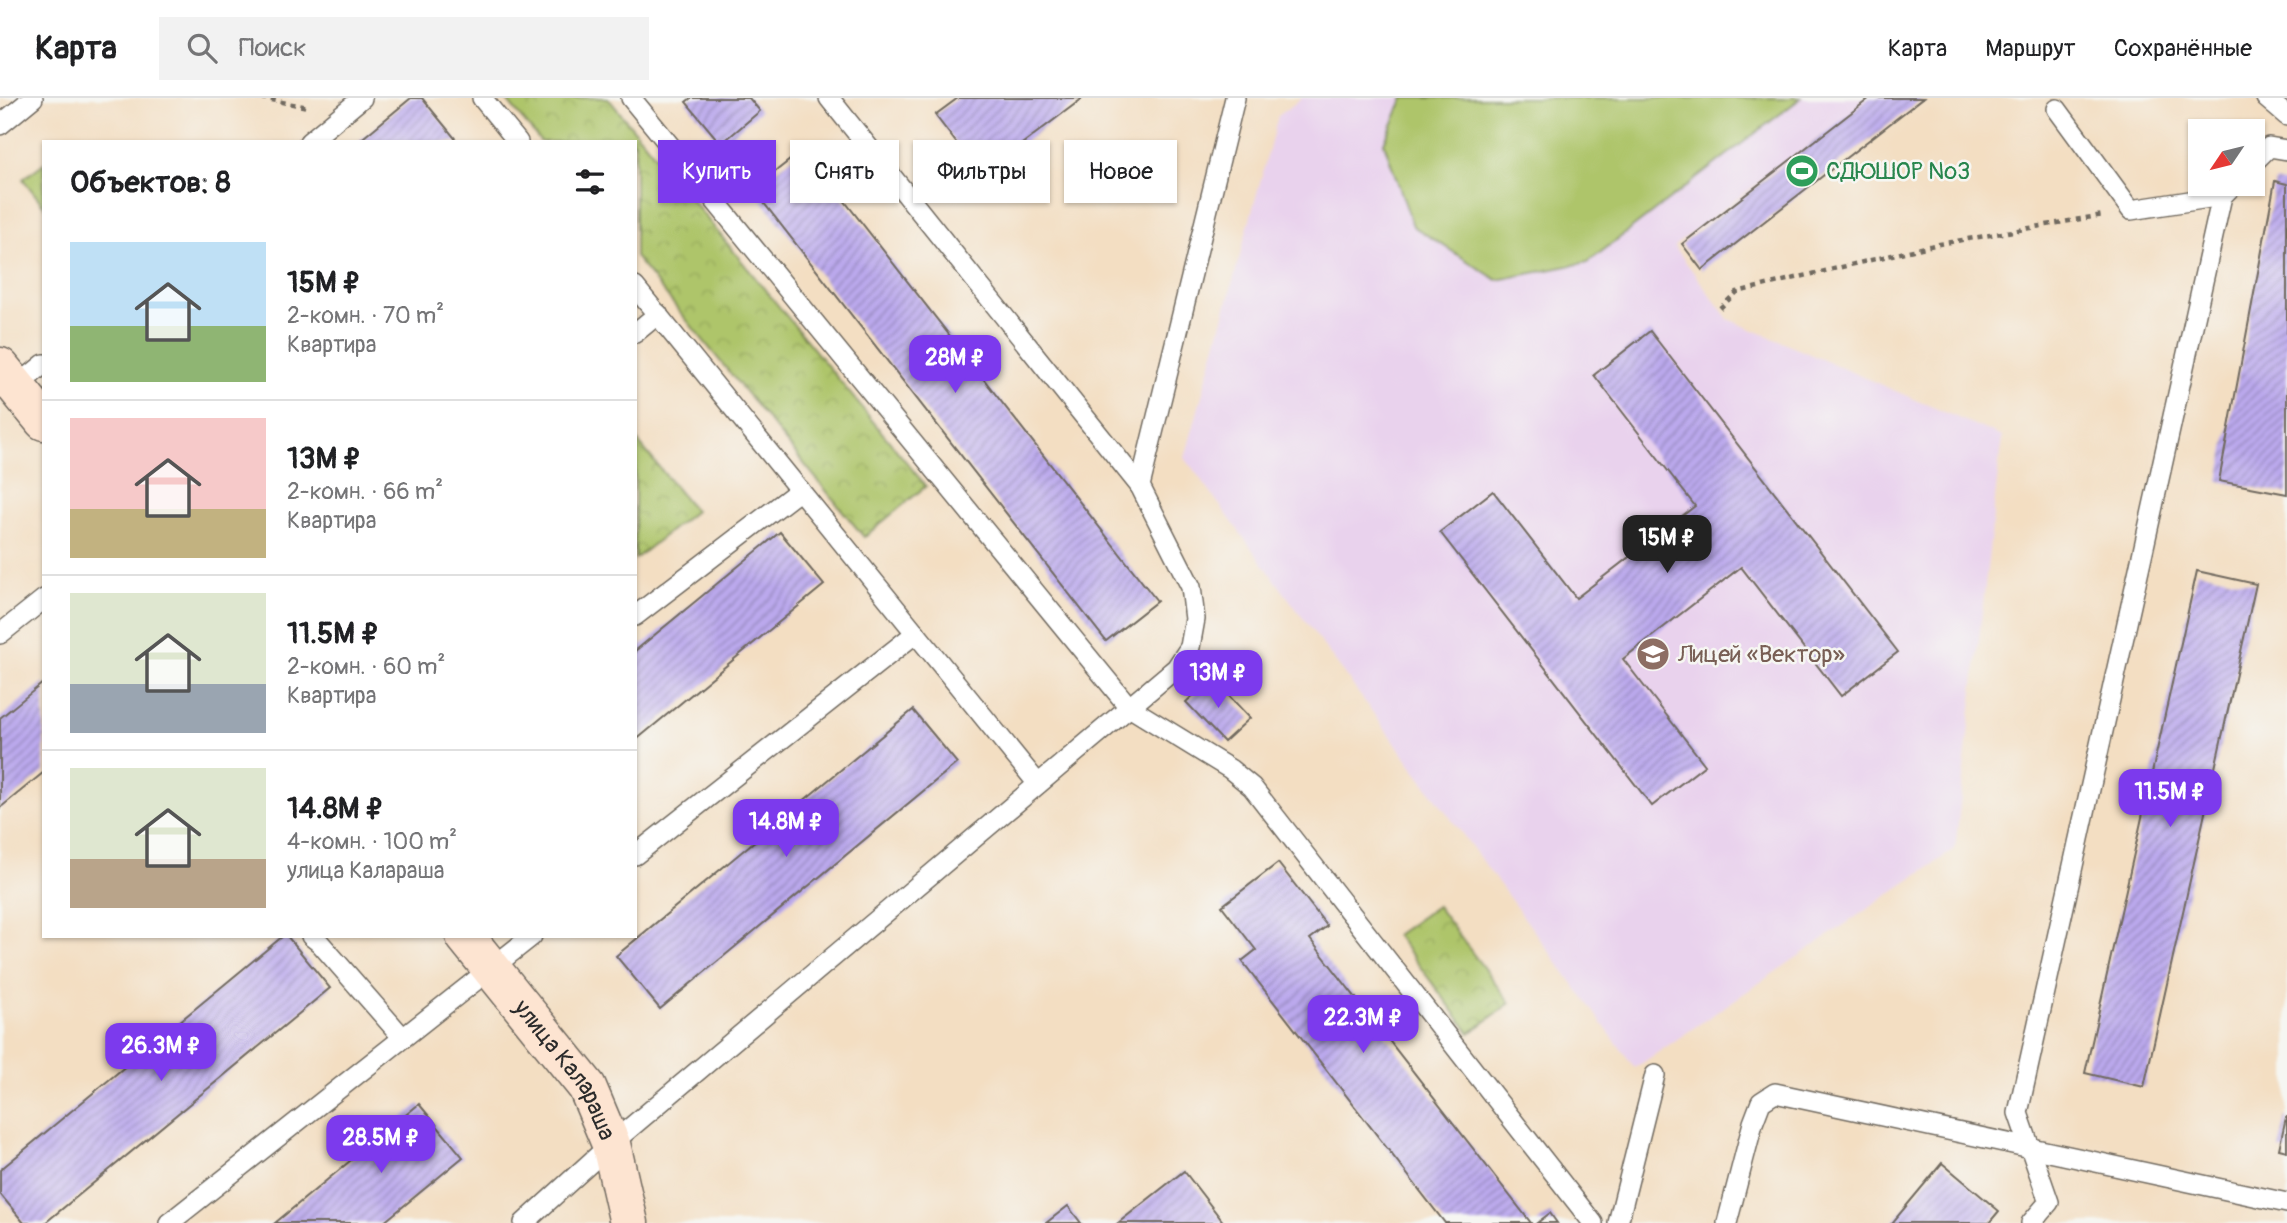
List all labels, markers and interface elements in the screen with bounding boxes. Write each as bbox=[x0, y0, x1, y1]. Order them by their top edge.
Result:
search box bbox=[159, 17, 649, 80]
text: Карта bbox=[35, 28, 117, 69]
icon: search bbox=[183, 29, 221, 67]
text: Поиск bbox=[239, 32, 307, 64]
text: Карта bbox=[1888, 34, 1947, 63]
text: Маршрут bbox=[1985, 34, 2076, 63]
text: Сохранённые bbox=[2114, 34, 2252, 63]
north arrow bbox=[2188, 119, 2264, 196]
map controls bbox=[2188, 119, 2265, 196]
chip: Купить bbox=[658, 140, 776, 203]
chip: Снять bbox=[790, 140, 899, 203]
chip: Фильтры bbox=[913, 140, 1050, 203]
chip: Новое bbox=[1064, 140, 1177, 203]
sports icon: СДЮШОР №3 bbox=[1783, 152, 1821, 190]
place label: СДЮШОР №3 bbox=[1826, 157, 1970, 186]
icon: filters bbox=[571, 163, 609, 201]
text: Объектов: 8 bbox=[70, 164, 231, 201]
text: 15M ₽ bbox=[287, 264, 361, 301]
icon: home bbox=[126, 270, 210, 354]
text: 2-комн. · 70 m² bbox=[287, 301, 444, 330]
text: Квартира bbox=[287, 330, 376, 359]
pin: 28M ₽ bbox=[906, 336, 1004, 395]
text: 28M ₽ bbox=[925, 343, 985, 372]
text: 13M ₽ bbox=[287, 440, 362, 477]
icon: home bbox=[126, 446, 210, 530]
text: 2-комн. · 66 m² bbox=[287, 477, 443, 506]
text: Квартира bbox=[287, 506, 376, 535]
pin: 15M ₽ bbox=[1618, 516, 1716, 575]
text: 15M ₽ bbox=[1639, 523, 1695, 552]
text: 11.5M ₽ bbox=[287, 615, 379, 652]
icon: home bbox=[126, 621, 210, 705]
school or university icon: Лицей «Вектор» bbox=[1634, 635, 1672, 673]
place label: Лицей «Вектор» bbox=[1677, 640, 1845, 669]
pin: 13M ₽ bbox=[1169, 650, 1267, 710]
text: 2-комн. · 60 m² bbox=[287, 652, 445, 681]
text: 13M ₽ bbox=[1189, 658, 1247, 687]
text: Квартира bbox=[287, 681, 376, 710]
pin: 11.5M ₽ bbox=[2105, 770, 2235, 829]
text: 11.5M ₽ bbox=[2135, 777, 2205, 806]
text: 14.8M ₽ bbox=[287, 790, 384, 827]
icon: home bbox=[126, 796, 210, 880]
pin: 14.8M ₽ bbox=[721, 800, 851, 859]
text: 14.8M ₽ bbox=[749, 807, 823, 836]
text: 4-комн. · 100 m² bbox=[287, 827, 457, 856]
text: улица Калараша bbox=[287, 856, 445, 885]
street label: улица Калараша bbox=[507, 993, 622, 1145]
pin: 22.3M ₽ bbox=[1298, 996, 1428, 1055]
text: 22.3M ₽ bbox=[1324, 1003, 1402, 1032]
pin: 26.3M ₽ bbox=[96, 1024, 226, 1083]
text: 26.3M ₽ bbox=[121, 1031, 201, 1060]
pin: 28.5M ₽ bbox=[316, 1116, 446, 1175]
text: 28.5M ₽ bbox=[342, 1123, 420, 1152]

